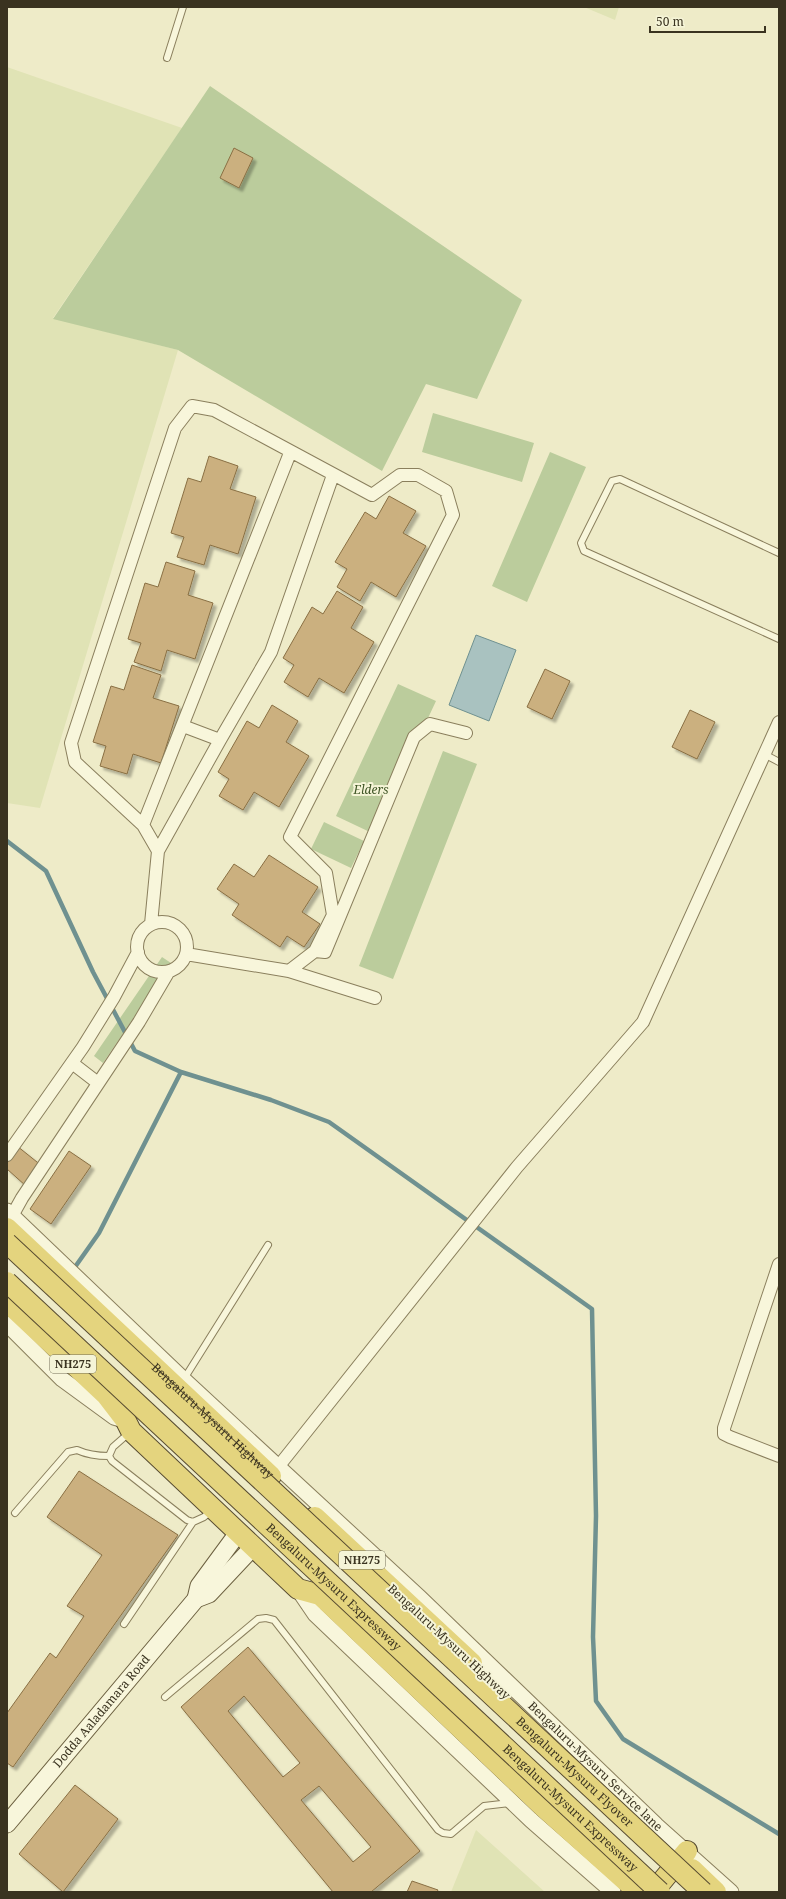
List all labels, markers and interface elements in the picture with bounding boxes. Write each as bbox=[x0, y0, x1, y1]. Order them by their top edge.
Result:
scale bar bbox=[650, 8, 765, 34]
text: 50 m bbox=[656, 13, 684, 30]
park label: Elders bbox=[352, 781, 389, 798]
road number: NH275 bbox=[50, 1355, 96, 1373]
street label: Bengaluru-Mysuru Highway bbox=[148, 1359, 278, 1483]
street label: Bengaluru-Mysuru Expressway bbox=[263, 1519, 406, 1654]
road number: NH275 bbox=[339, 1551, 385, 1569]
street label: Bengaluru-Mysuru Highway bbox=[384, 1580, 515, 1703]
street label: Dodda Aaladamara Road bbox=[49, 1651, 154, 1771]
street label: Bengaluru-Mysuru Service lane bbox=[524, 1697, 666, 1835]
street label: Bengaluru-Mysuru Flyover bbox=[513, 1713, 638, 1831]
street label: Bengaluru-Mysuru Expressway bbox=[499, 1740, 642, 1876]

